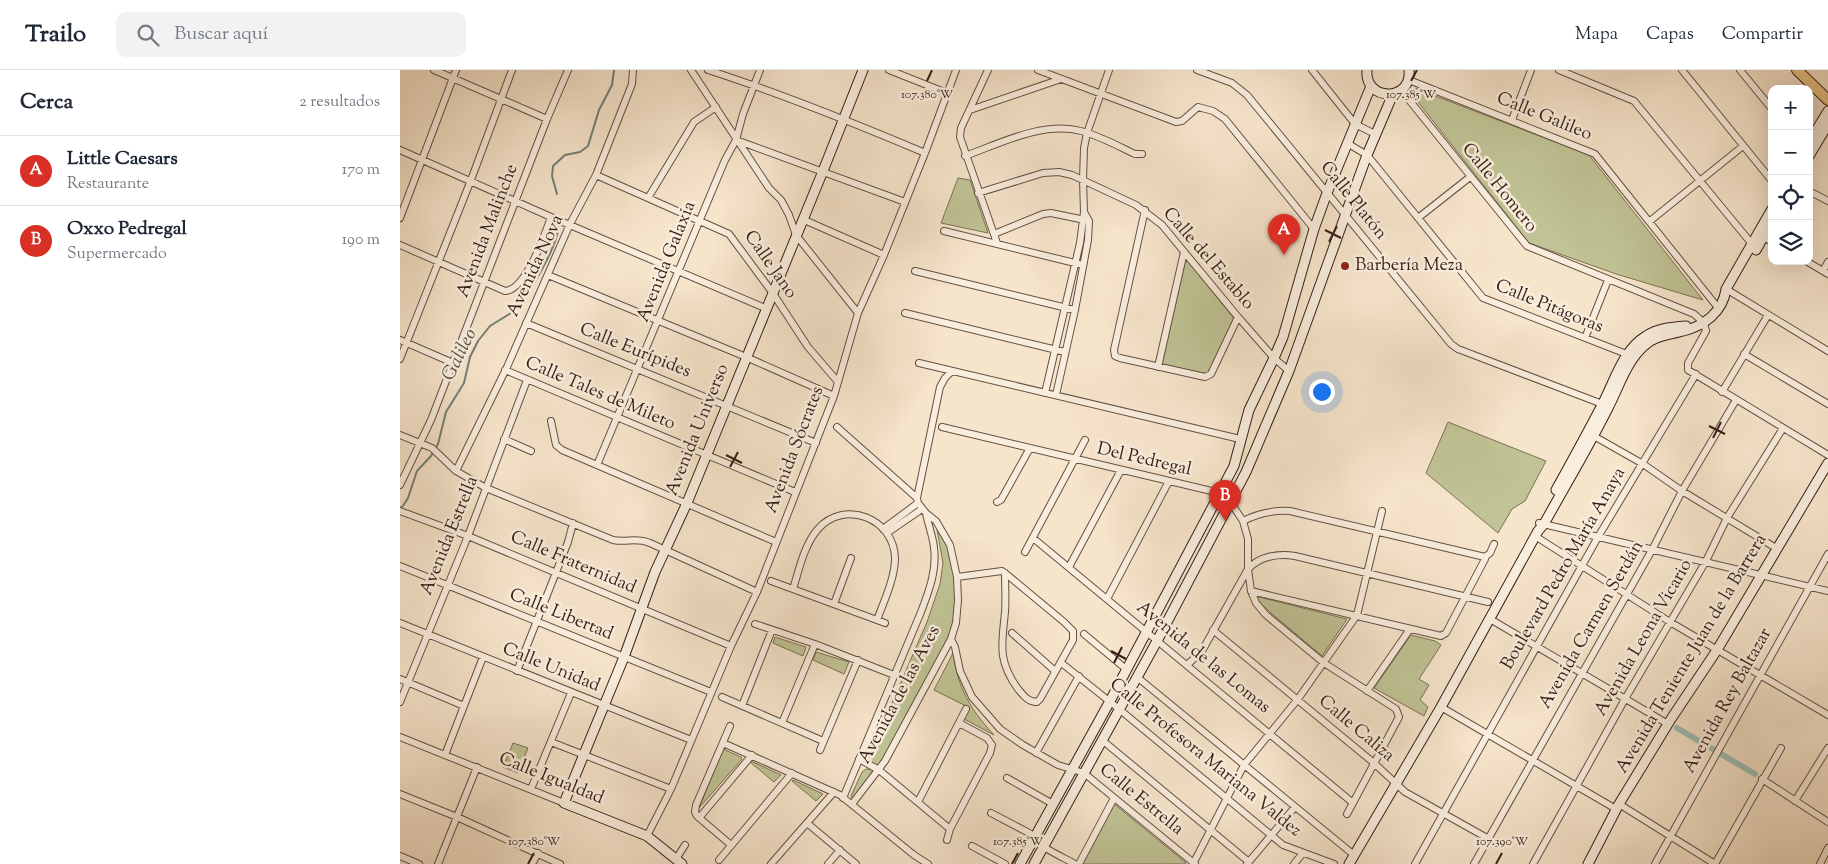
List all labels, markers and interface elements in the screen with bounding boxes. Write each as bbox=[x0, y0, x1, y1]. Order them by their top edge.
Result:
search box bbox=[116, 12, 466, 57]
text: Trailo bbox=[25, 18, 86, 52]
icon: search bbox=[134, 21, 162, 49]
text: Buscar aquí bbox=[174, 21, 268, 48]
text: Mapa bbox=[1575, 22, 1618, 48]
text: Capas bbox=[1646, 22, 1694, 48]
text: Compartir bbox=[1722, 22, 1803, 48]
map controls bbox=[1768, 85, 1813, 265]
button: + bbox=[1768, 85, 1813, 130]
text: 107.380°W bbox=[901, 86, 954, 104]
text: 107.385°W bbox=[1386, 86, 1437, 104]
street label: Calle Galileo bbox=[1492, 86, 1596, 148]
text: Cerca bbox=[20, 88, 73, 118]
text: 2 resultados bbox=[299, 91, 380, 114]
button: − bbox=[1768, 130, 1813, 175]
street label: Calle Homero bbox=[1455, 138, 1543, 238]
text: Little Caesars bbox=[67, 146, 178, 173]
street label: Calle Platón bbox=[1313, 156, 1393, 246]
text: A bbox=[30, 159, 43, 182]
text: 170 m bbox=[342, 159, 380, 182]
street label: Avenida Malinche bbox=[451, 160, 525, 302]
text: Restaurante bbox=[67, 173, 149, 196]
button: locate bbox=[1768, 175, 1813, 220]
street label: Avenida Galaxia bbox=[631, 198, 703, 326]
street label: Calle del Establo bbox=[1156, 202, 1260, 316]
street label: Avenida Nova bbox=[501, 211, 571, 321]
pin: A bbox=[1268, 214, 1300, 255]
text: Oxxo Pedregal bbox=[67, 216, 187, 243]
button: layers bbox=[1768, 220, 1813, 265]
street label: Calle Jano bbox=[737, 225, 803, 305]
text: B bbox=[31, 229, 41, 252]
text: 190 m bbox=[342, 229, 380, 252]
text: Supermercado bbox=[67, 243, 167, 266]
place label: Barbería Meza bbox=[1355, 253, 1463, 279]
marker: Barbería Meza bbox=[1339, 260, 1351, 272]
street label: Calle Pitágoras bbox=[1491, 274, 1607, 340]
street label: Calle Eurípides bbox=[575, 317, 695, 385]
water label: Galileo bbox=[436, 324, 484, 386]
street label: Calle Tales de Mileto bbox=[521, 351, 679, 438]
street label: Avenida Universo bbox=[660, 360, 736, 500]
your location bbox=[1309, 379, 1335, 405]
street label: Avenida Sócrates bbox=[759, 383, 831, 517]
street label: Del Pedregal bbox=[1094, 436, 1194, 484]
street label: Boulevard Pedro María Anaya bbox=[1495, 463, 1633, 675]
street label: Avenida Estrella bbox=[414, 473, 486, 599]
pin: B bbox=[1209, 480, 1241, 521]
street label: Calle Fraternidad bbox=[506, 525, 640, 601]
street label: Avenida Teniente Juan de la Barrera bbox=[1610, 529, 1774, 779]
street label: Avenida Carmen Serdán bbox=[1533, 536, 1651, 714]
street label: Avenida Leona Vicario bbox=[1588, 555, 1700, 721]
street label: Calle Libertad bbox=[505, 582, 617, 648]
street label: Avenida de las Lomas bbox=[1130, 596, 1276, 720]
street label: Avenida de las Aves bbox=[853, 621, 947, 769]
street label: Avenida Rey Baltazar bbox=[1677, 623, 1779, 778]
street label: Calle Unidad bbox=[498, 637, 604, 699]
street label: Calle Profesora Mariana Valdez bbox=[1103, 672, 1307, 844]
street label: Calle Caliza bbox=[1312, 689, 1400, 769]
street label: Calle Igualdad bbox=[495, 746, 607, 812]
street label: Calle Estrella bbox=[1093, 758, 1189, 842]
text: 107.380°W bbox=[508, 833, 561, 851]
text: 107.385°W bbox=[993, 833, 1044, 851]
text: 107.390°W bbox=[1476, 833, 1529, 851]

